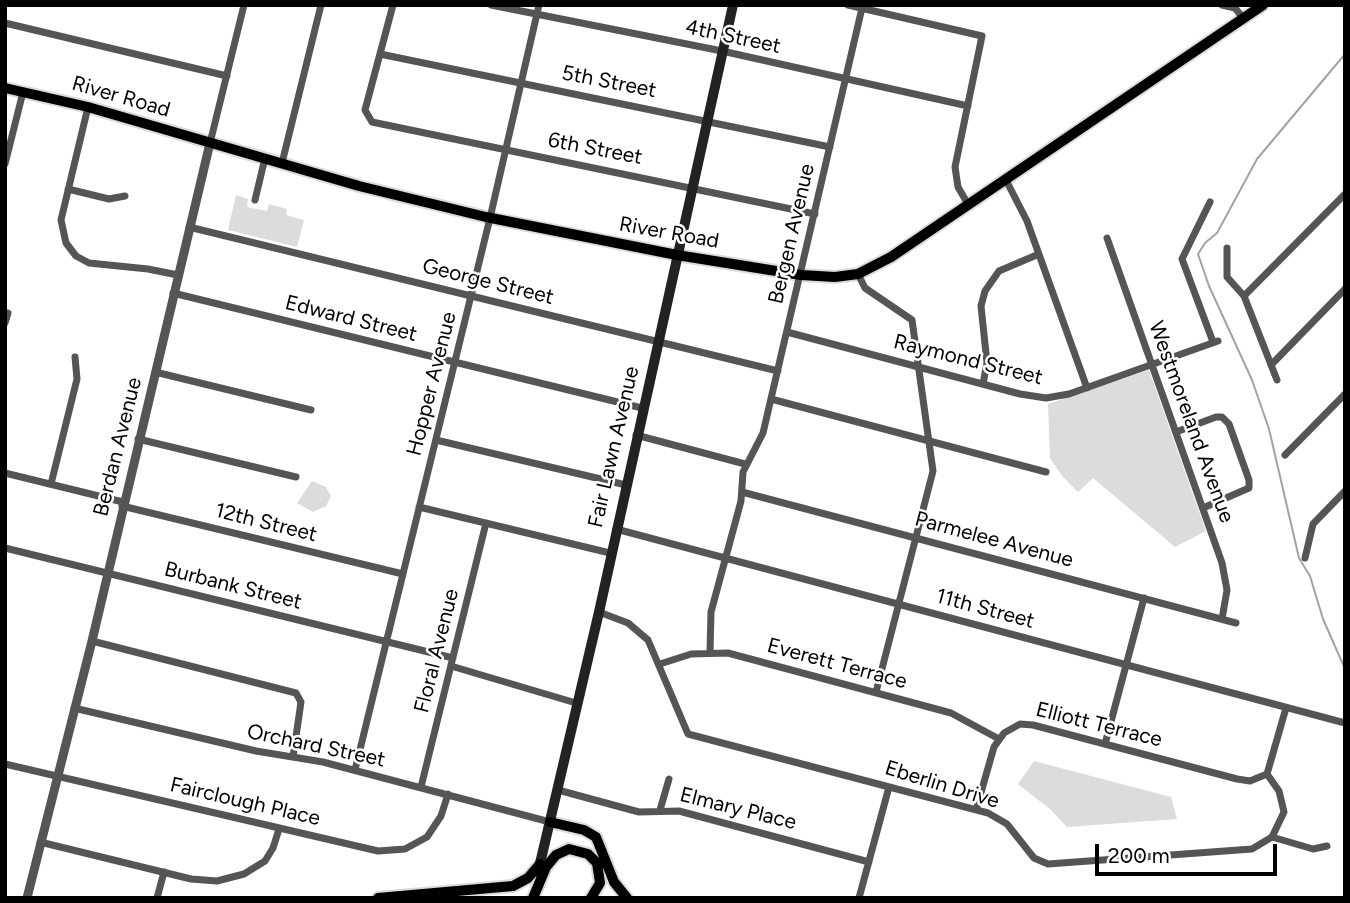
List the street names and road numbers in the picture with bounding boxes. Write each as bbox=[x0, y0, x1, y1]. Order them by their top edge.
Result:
street label: 4th Street bbox=[683, 15, 783, 59]
street label: 5th Street bbox=[560, 60, 658, 104]
street label: River Road bbox=[69, 71, 173, 123]
street label: 6th Street bbox=[546, 128, 644, 170]
street label: Bergen Avenue bbox=[764, 161, 820, 307]
street label: River Road bbox=[617, 212, 721, 254]
street label: George Street bbox=[420, 254, 556, 310]
street label: Edward Street bbox=[282, 290, 420, 348]
street label: Hopper Avenue bbox=[402, 309, 462, 459]
street label: Westmoreland Avenue bbox=[1143, 318, 1239, 526]
street label: Raymond Street bbox=[891, 329, 1045, 391]
street label: Fair Lawn Avenue bbox=[583, 364, 645, 530]
street label: Berdan Avenue bbox=[89, 375, 147, 519]
street label: 12th Street bbox=[212, 498, 320, 548]
street label: Parmelee Avenue bbox=[912, 507, 1076, 573]
street label: Burbank Street bbox=[162, 557, 304, 615]
street label: 11th Street bbox=[933, 584, 1037, 634]
street label: Floral Avenue bbox=[409, 586, 465, 716]
street label: Everett Terrace bbox=[764, 633, 910, 695]
street label: Elliott Terrace bbox=[1033, 697, 1165, 753]
street label: Orchard Street bbox=[245, 719, 387, 773]
street label: Eberlin Drive bbox=[882, 756, 1002, 814]
street label: Fairclough Place bbox=[167, 772, 323, 832]
street label: Elmary Place bbox=[677, 782, 799, 836]

